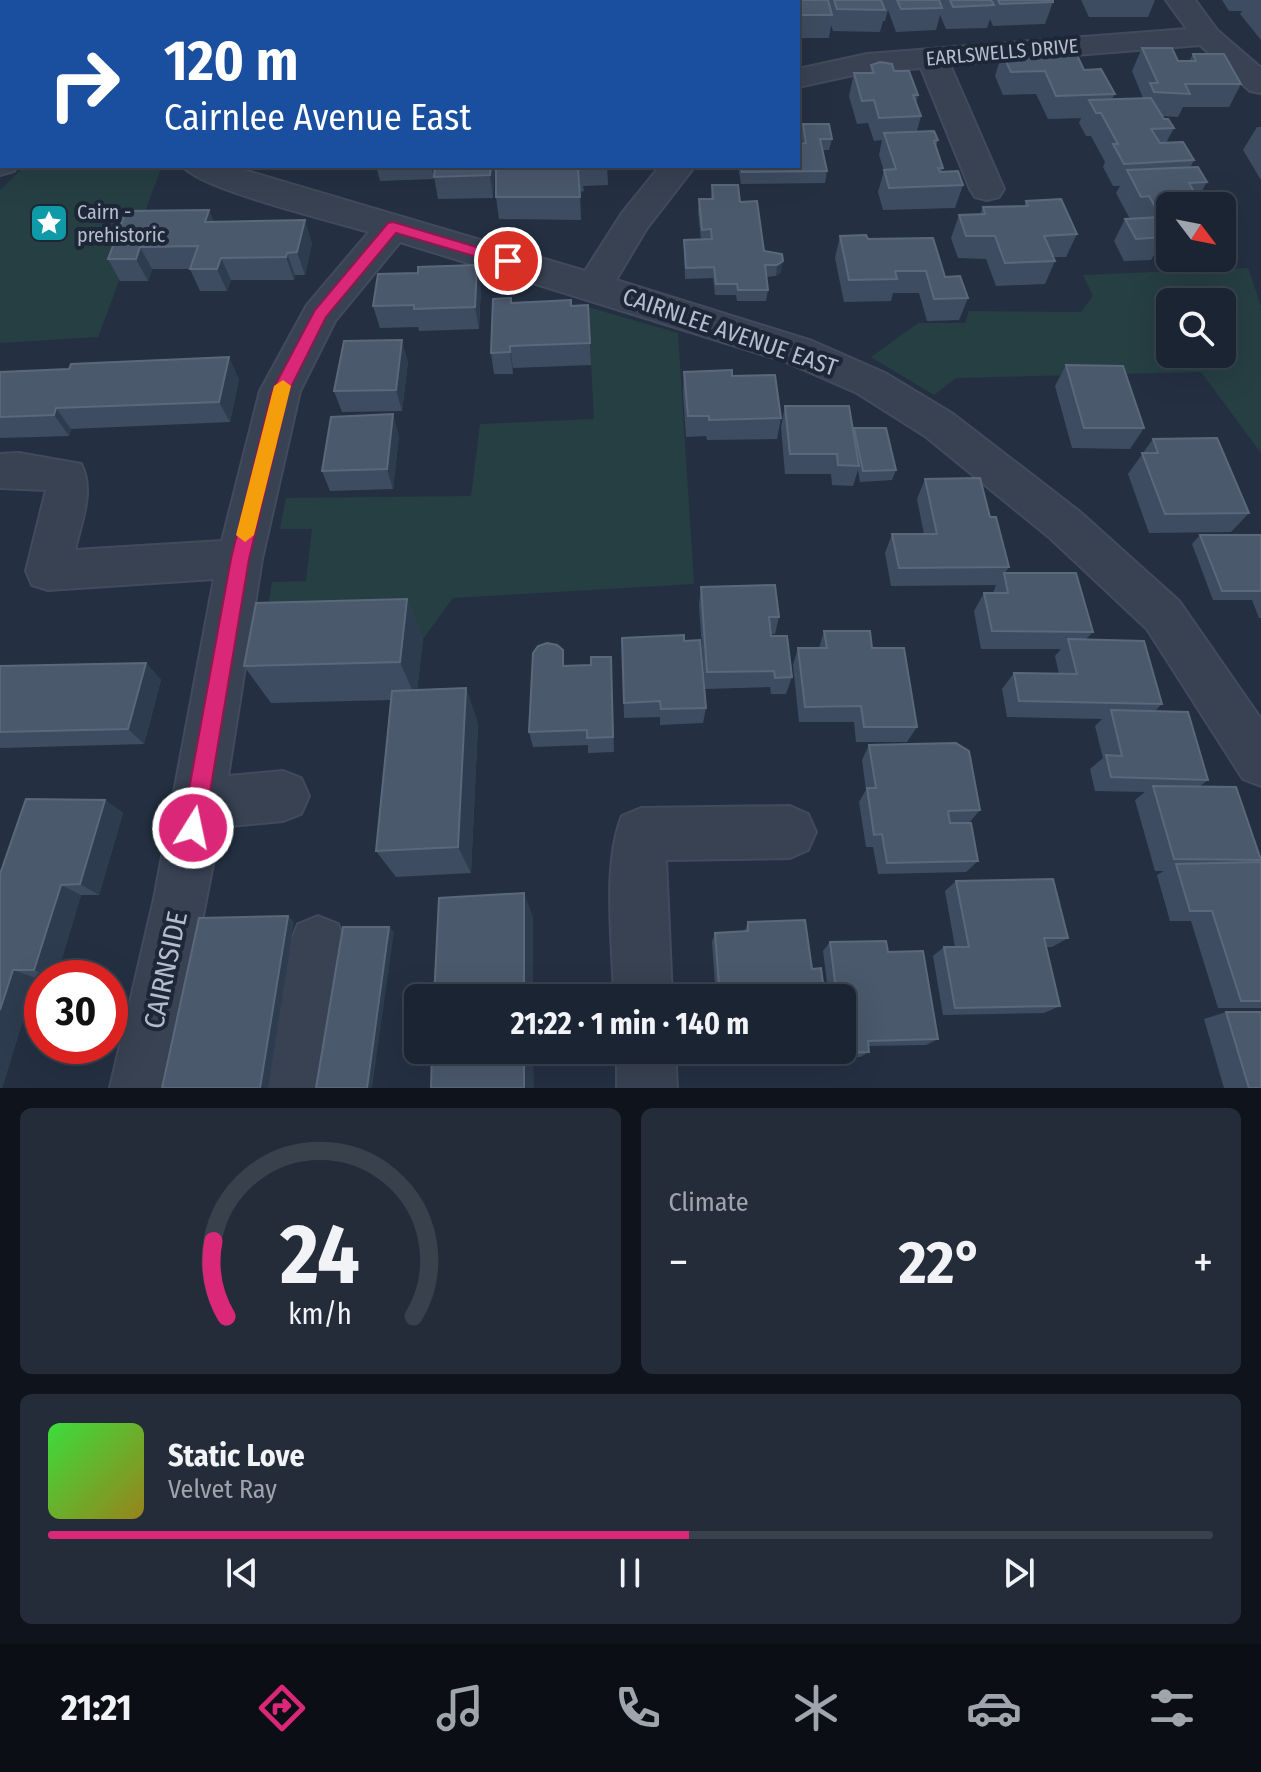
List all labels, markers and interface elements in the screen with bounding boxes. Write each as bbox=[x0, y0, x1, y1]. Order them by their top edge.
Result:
text: 120 m bbox=[164, 28, 299, 95]
icon: right bbox=[32, 32, 136, 136]
street label: EARLSWELLS DRIVE bbox=[925, 33, 1079, 71]
text: Cairnlee Avenue East bbox=[164, 96, 471, 140]
north arrow bbox=[1156, 192, 1236, 272]
map controls bbox=[1156, 192, 1236, 368]
place label: Cairn - prehistoric bbox=[77, 200, 166, 247]
place icon: Cairn - prehistoric bbox=[28, 202, 70, 244]
pin bbox=[474, 227, 542, 295]
icon: arrive bbox=[486, 239, 530, 283]
street label: CAIRNLEE AVENUE EAST bbox=[619, 282, 841, 382]
button: search bbox=[1156, 288, 1236, 368]
position arrow bbox=[151, 786, 235, 870]
street label: CAIRNSIDE bbox=[137, 908, 194, 1032]
speed limit sign: 30 bbox=[24, 960, 128, 1064]
text: 21:22 · 1 min · 140 m bbox=[511, 1006, 749, 1042]
text: Climate bbox=[669, 1187, 749, 1218]
text: 24 bbox=[279, 1205, 360, 1305]
text: 22° bbox=[899, 1227, 982, 1299]
text: − bbox=[669, 1236, 688, 1289]
text: + bbox=[1193, 1236, 1213, 1289]
text: km/h bbox=[288, 1297, 352, 1332]
text: Static Love bbox=[168, 1438, 305, 1474]
text: Velvet Ray bbox=[168, 1474, 277, 1505]
icon: previous bbox=[220, 1551, 264, 1595]
icon: pause bbox=[608, 1551, 652, 1595]
icon: next bbox=[997, 1551, 1041, 1595]
icon: directions bbox=[254, 1680, 310, 1736]
icon: music bbox=[432, 1680, 488, 1736]
icon: phone bbox=[610, 1680, 666, 1736]
icon: climate bbox=[788, 1680, 844, 1736]
icon: car bbox=[966, 1680, 1022, 1736]
icon: filters bbox=[1144, 1680, 1200, 1736]
text: 21:21 bbox=[61, 1686, 132, 1730]

